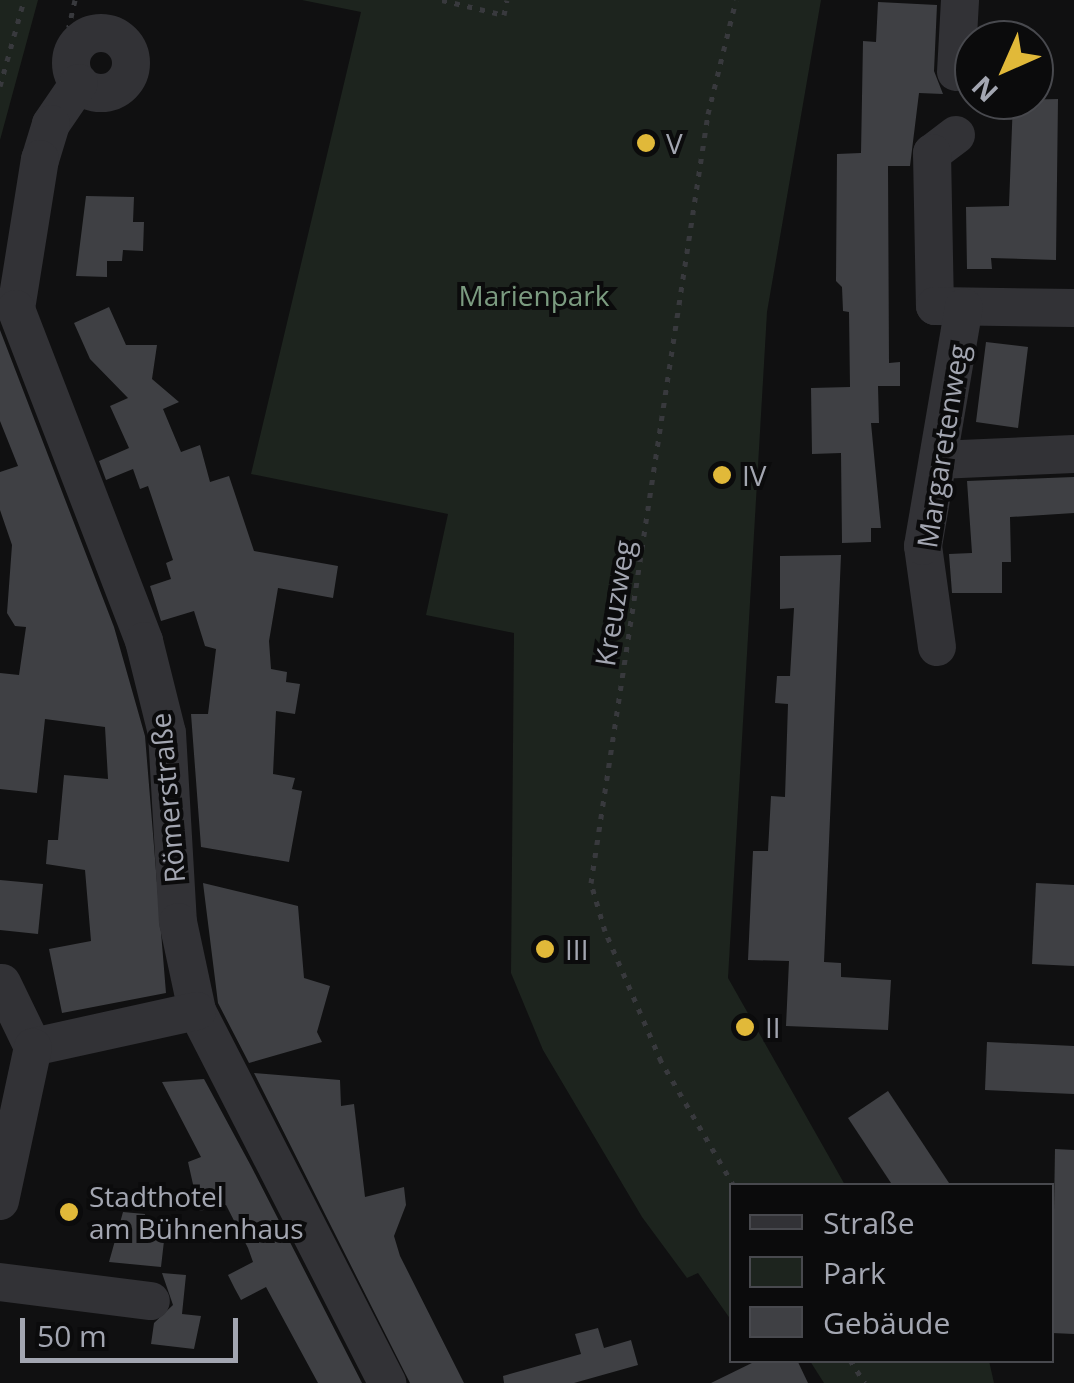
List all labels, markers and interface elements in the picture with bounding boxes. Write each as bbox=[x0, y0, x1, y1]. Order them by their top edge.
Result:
north arrow bbox=[954, 20, 1054, 120]
text: N bbox=[963, 68, 1006, 111]
place label: V bbox=[666, 126, 683, 160]
marker: V bbox=[635, 132, 657, 154]
park label: Marienpark bbox=[459, 278, 609, 312]
street label: Margaretenweg bbox=[909, 342, 975, 550]
place label: IV bbox=[742, 458, 767, 492]
marker: IV bbox=[711, 464, 733, 486]
street label: Kreuzweg bbox=[587, 538, 641, 668]
street label: Römerstraße bbox=[143, 712, 191, 884]
place label: III bbox=[565, 932, 588, 966]
marker: III bbox=[534, 938, 556, 960]
place label: II bbox=[765, 1010, 781, 1044]
marker: II bbox=[734, 1016, 756, 1038]
place label: Stadthotel am Bühnenhaus bbox=[89, 1179, 303, 1245]
legend bbox=[729, 1183, 1054, 1363]
marker: Stadthotel am Bühnenhaus bbox=[58, 1201, 80, 1223]
text: Straße bbox=[823, 1202, 915, 1243]
text: Park bbox=[823, 1252, 886, 1293]
scale bar bbox=[25, 1298, 242, 1360]
text: Gebäude bbox=[823, 1302, 950, 1343]
text: 50 m bbox=[37, 1315, 107, 1356]

